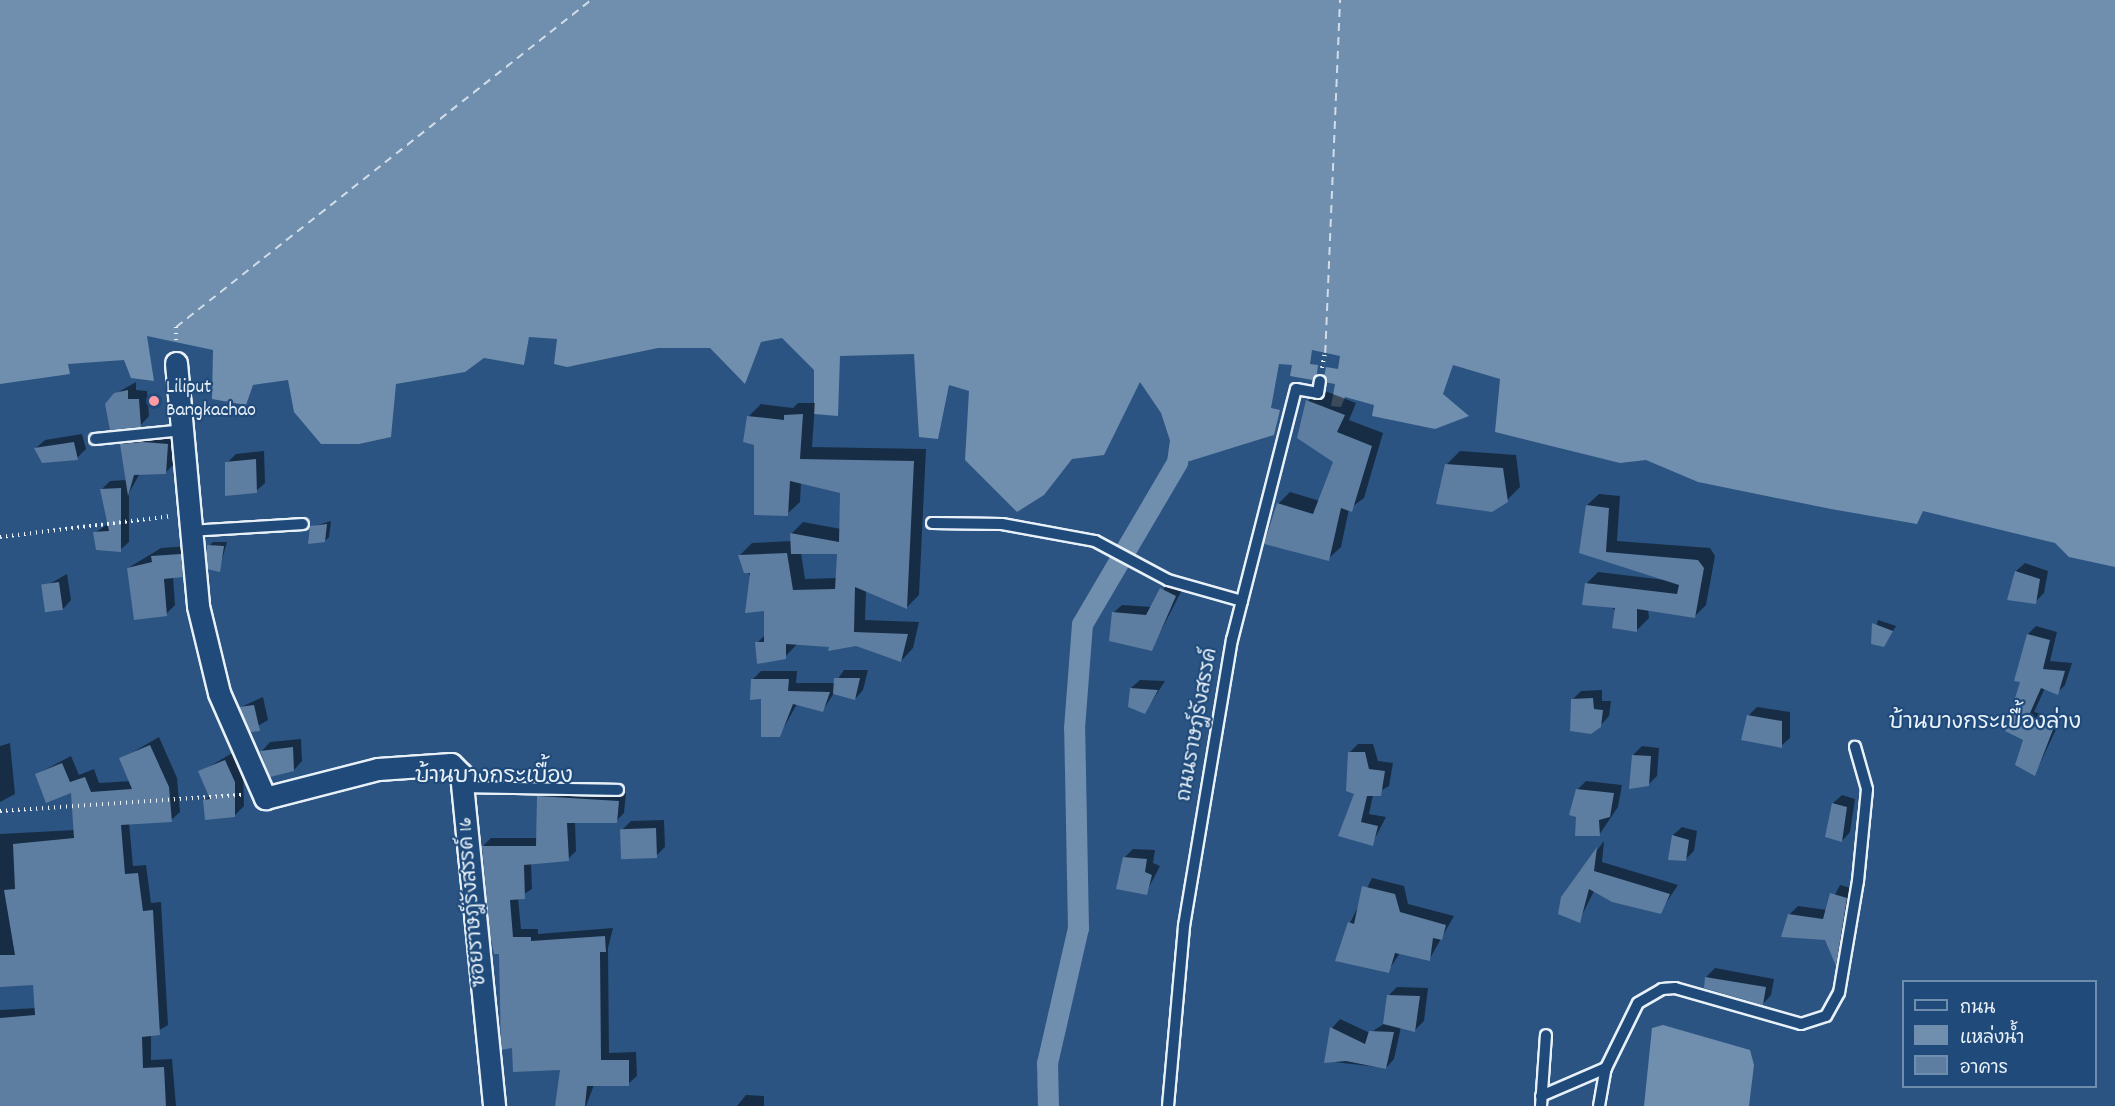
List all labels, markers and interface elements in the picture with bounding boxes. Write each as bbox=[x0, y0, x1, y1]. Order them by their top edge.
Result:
place label: Liliput Bangkachao bbox=[166, 377, 256, 424]
marker: Liliput Bangkachao bbox=[147, 394, 161, 408]
street label: ถนนราษฎ์รังสรรค์ bbox=[1174, 646, 1224, 804]
district label: บ้านบางกระเบื้องล่าง bbox=[1889, 711, 2081, 737]
district label: บ้านบางกระเบื้อง bbox=[415, 765, 573, 791]
street label: ซอยราษฎ์รังสรรค์ 16 bbox=[455, 816, 493, 988]
legend bbox=[1902, 980, 2097, 1088]
text: ถนน bbox=[1960, 997, 1995, 1022]
text: แหล่งน้ำ bbox=[1960, 1027, 2024, 1052]
text: อาคาร bbox=[1960, 1057, 2008, 1082]

